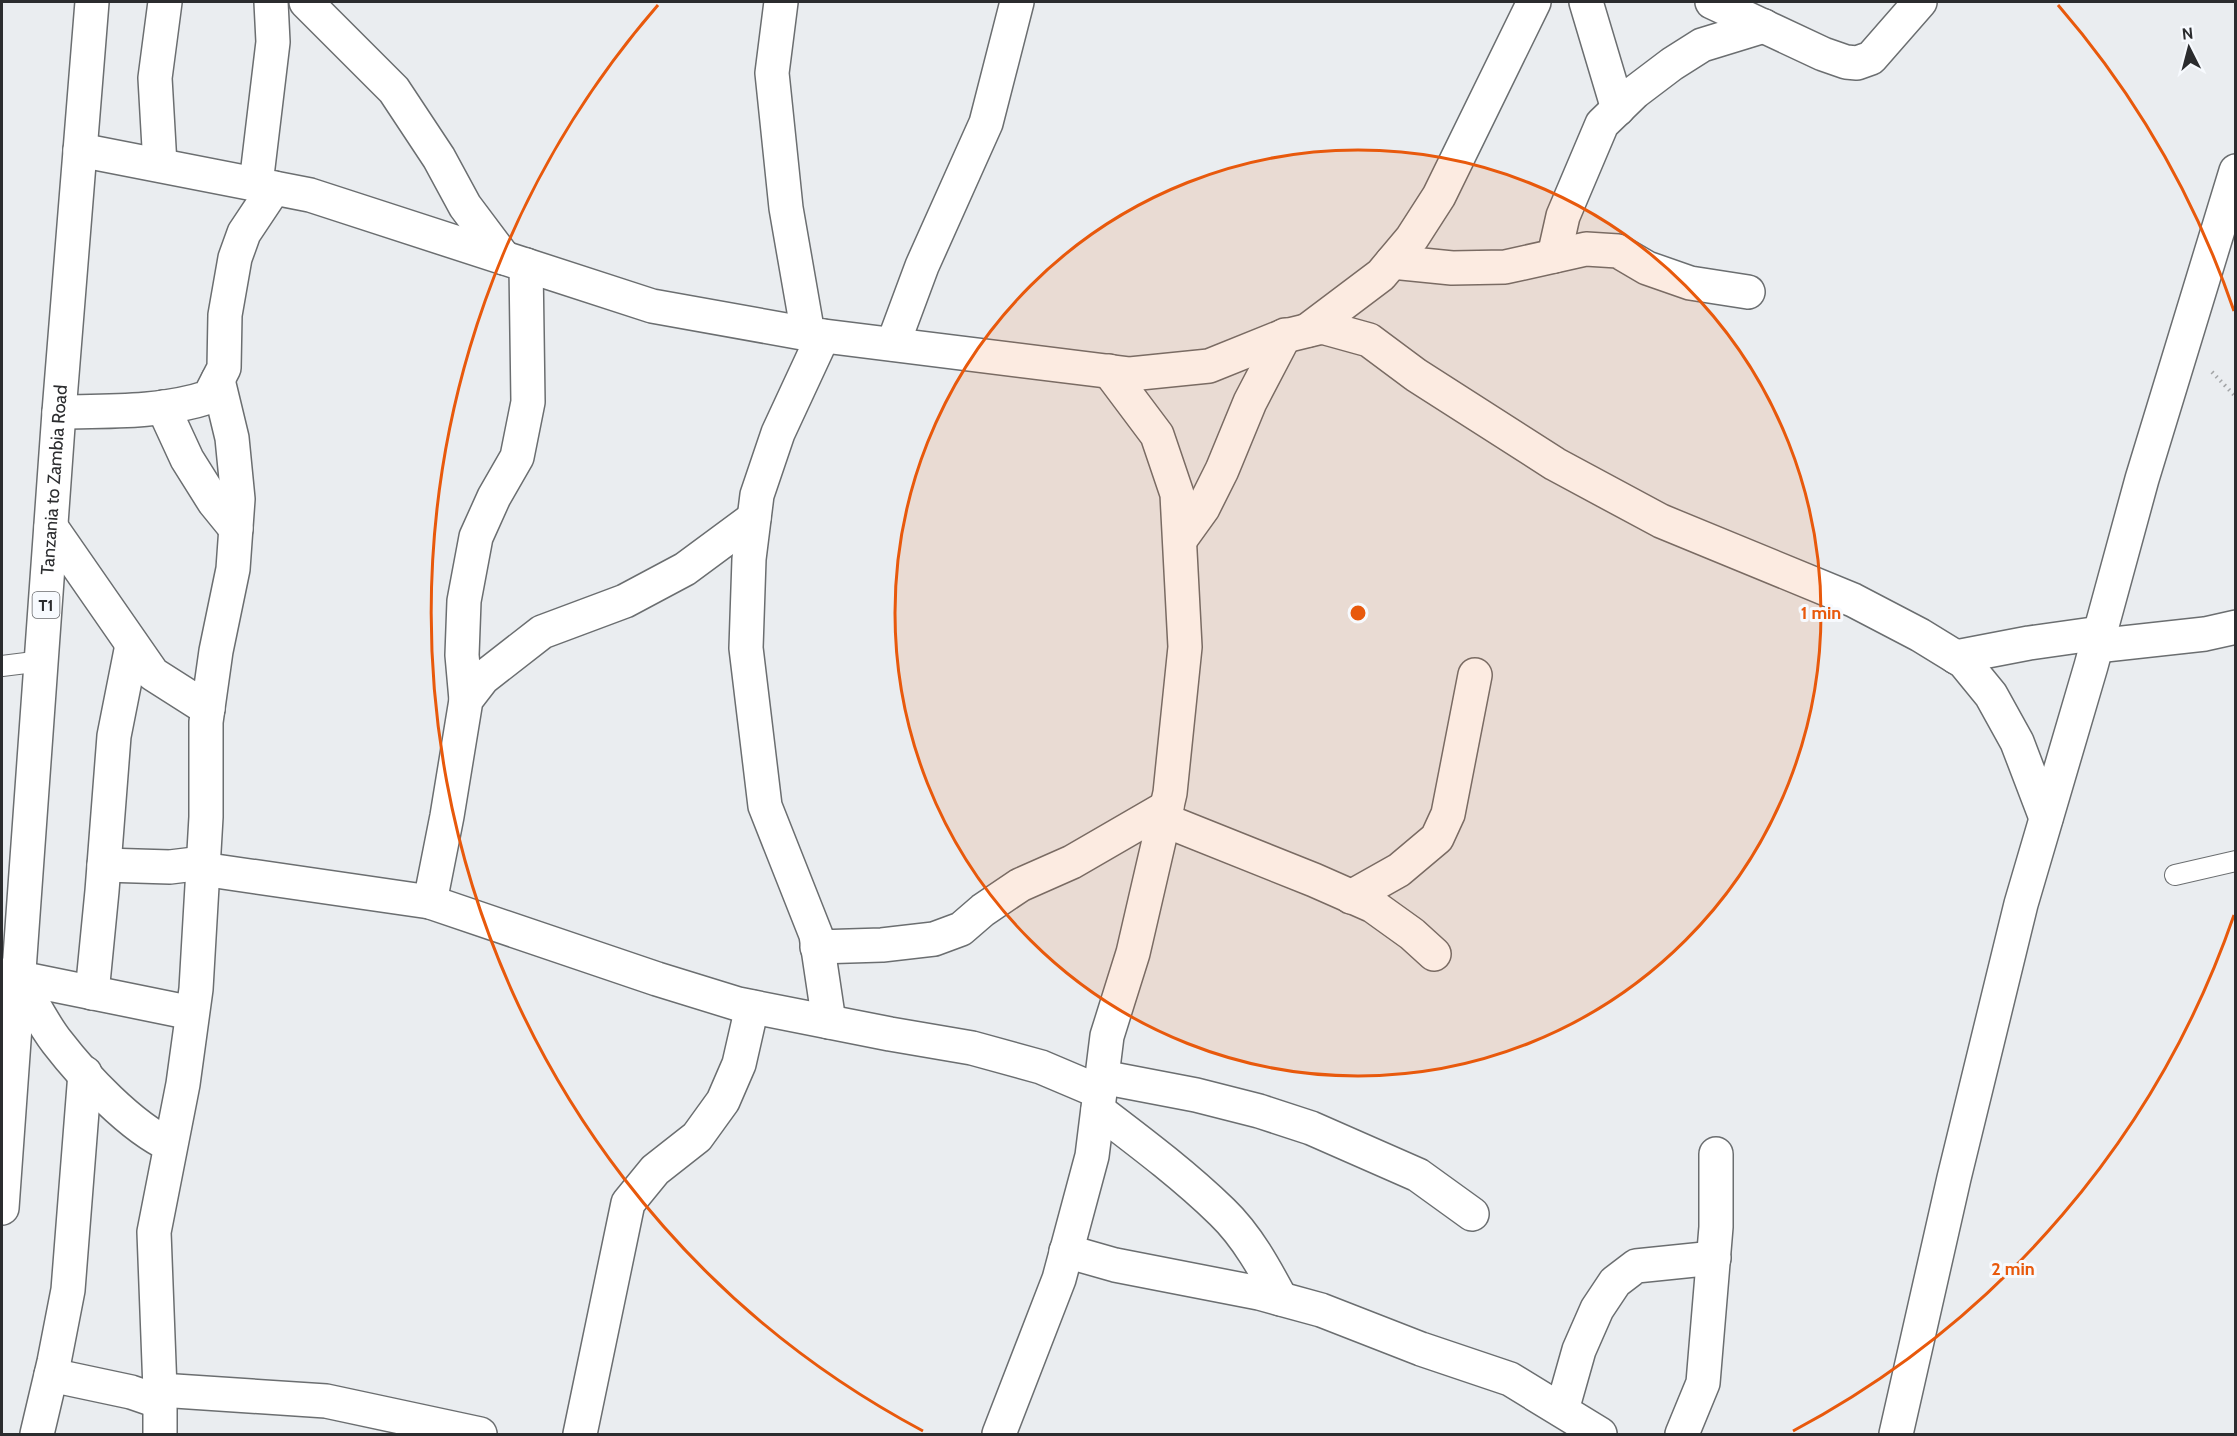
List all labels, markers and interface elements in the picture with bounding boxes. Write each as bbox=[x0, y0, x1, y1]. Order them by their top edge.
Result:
north arrow bbox=[2159, 18, 2219, 78]
text: N bbox=[2181, 24, 2194, 44]
street label: Tanzania to Zambia Road bbox=[36, 384, 72, 576]
road number: T1 bbox=[32, 592, 60, 618]
text: 1 min bbox=[1801, 602, 1841, 624]
centre of rings bbox=[1348, 603, 1368, 623]
text: 2 min bbox=[1991, 1258, 2035, 1280]

